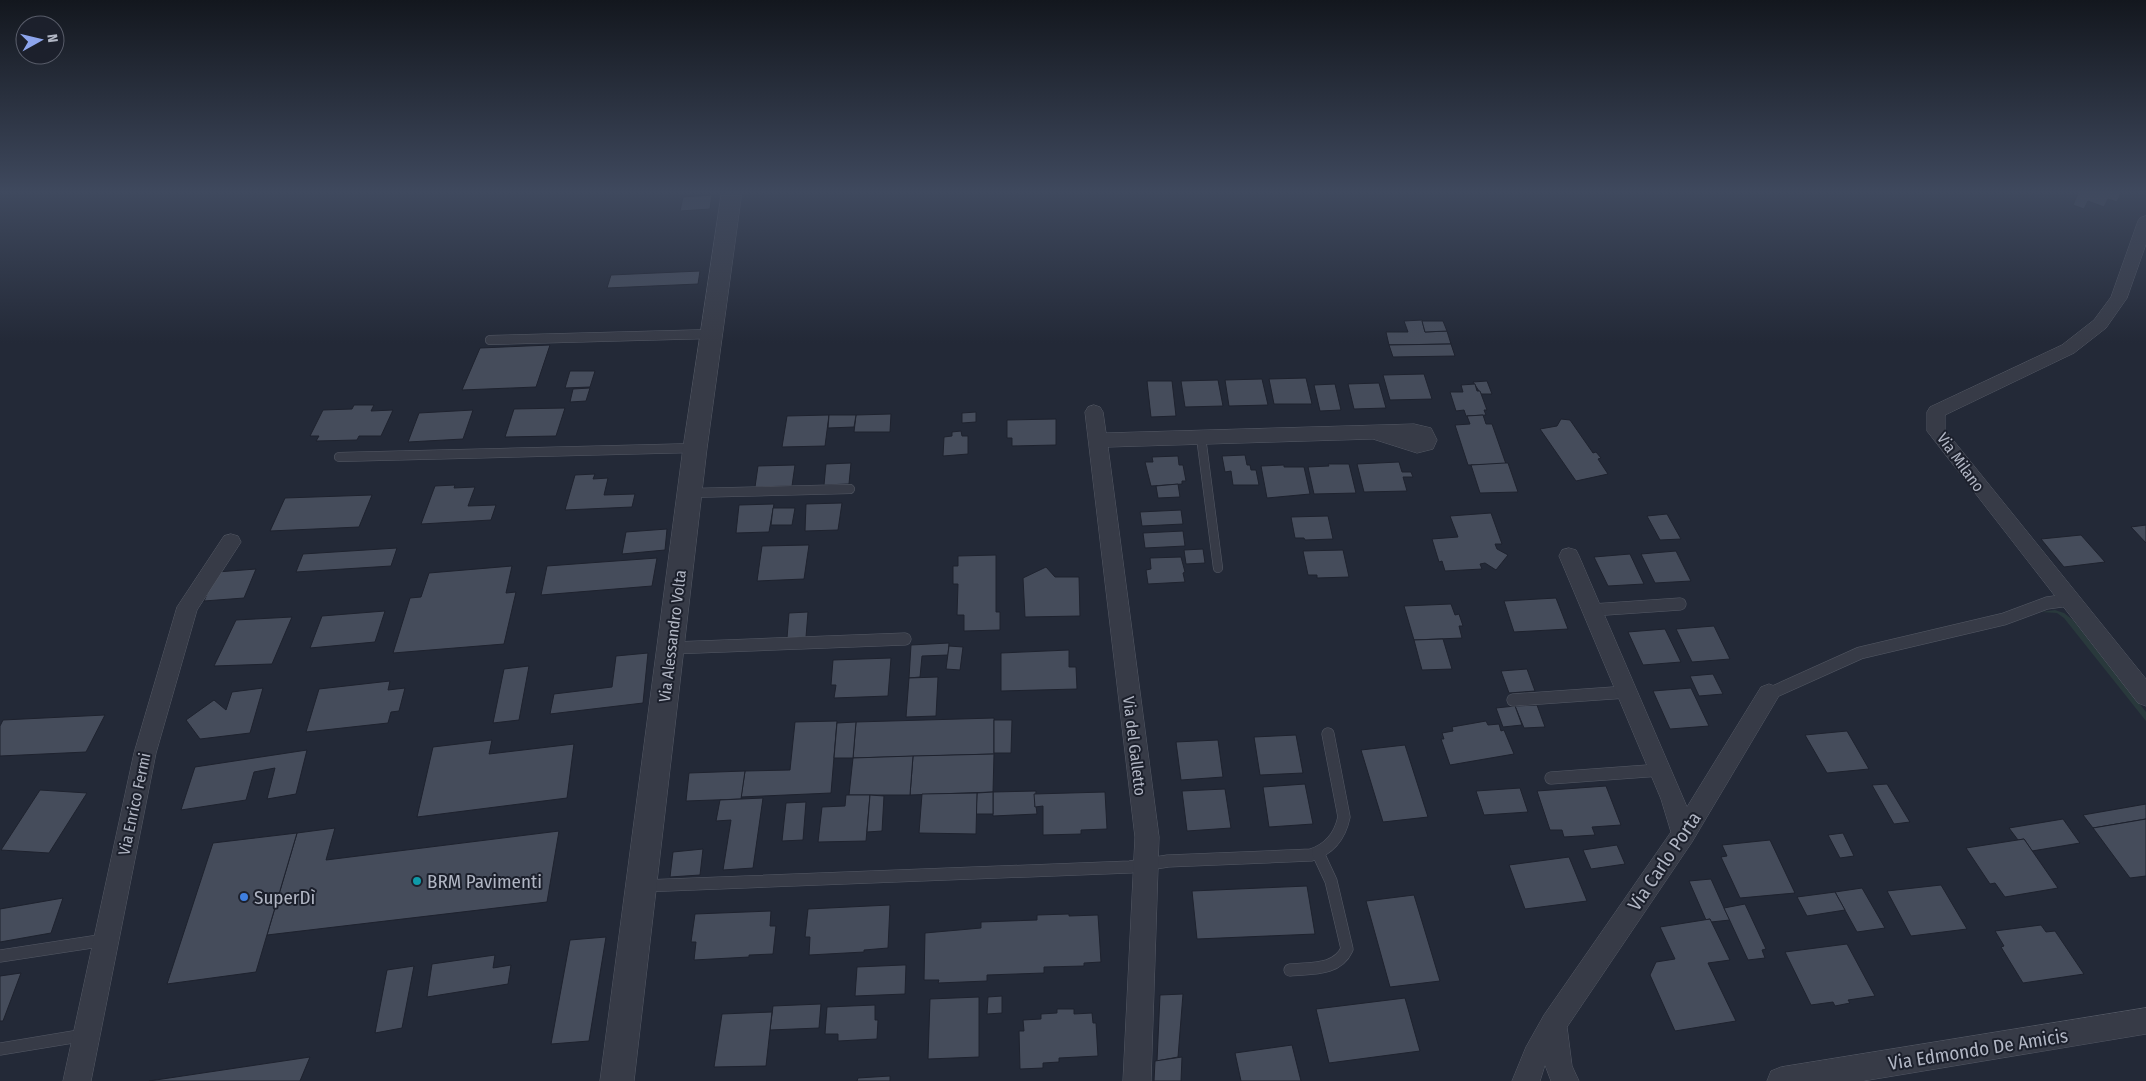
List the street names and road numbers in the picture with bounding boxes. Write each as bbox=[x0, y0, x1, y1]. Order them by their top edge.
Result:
street label: Via Milano bbox=[1933, 429, 1988, 495]
street label: Via Alessandro Volta bbox=[655, 569, 690, 703]
street label: Via del Galletto bbox=[1119, 695, 1150, 797]
street label: Via Enrico Fermi bbox=[114, 751, 155, 857]
street label: Via Carlo Porta bbox=[1623, 807, 1706, 915]
street label: Via Edmondo De Amicis bbox=[1887, 1024, 2070, 1075]

